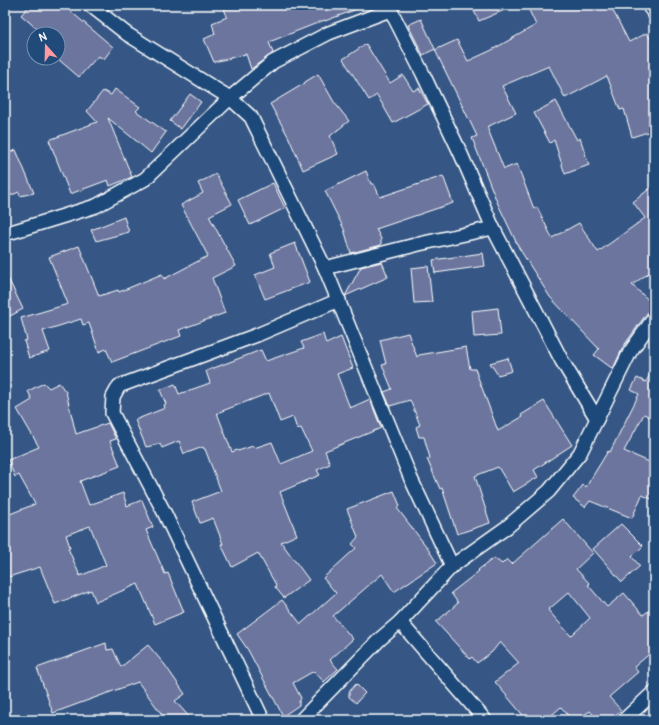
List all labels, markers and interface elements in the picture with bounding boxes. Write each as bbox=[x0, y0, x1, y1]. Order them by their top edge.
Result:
north arrow bbox=[26, 26, 66, 66]
text: N bbox=[37, 30, 49, 44]

